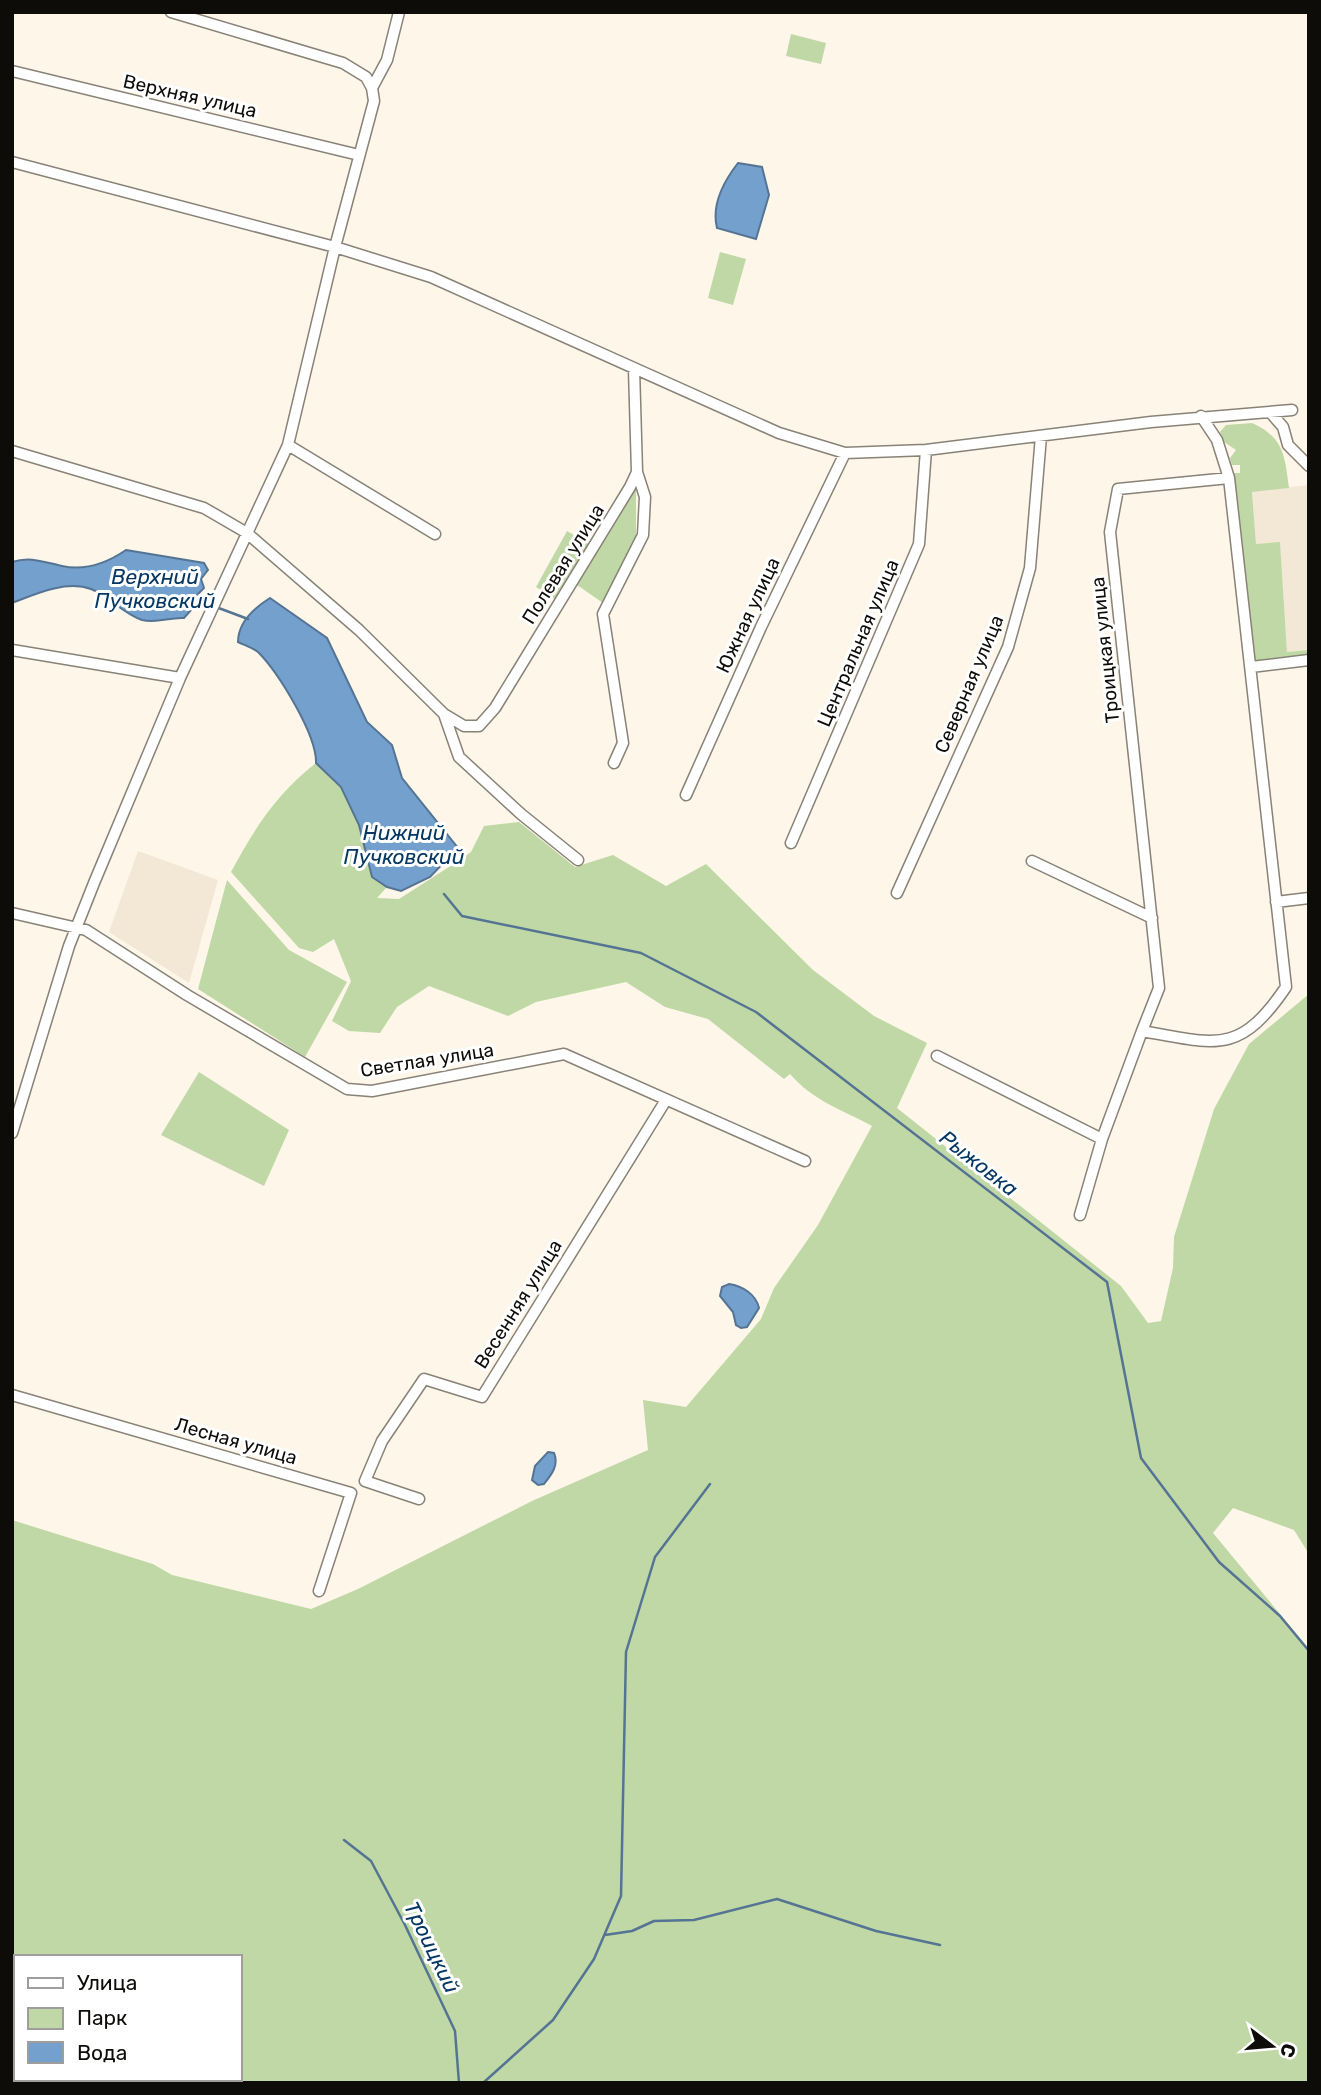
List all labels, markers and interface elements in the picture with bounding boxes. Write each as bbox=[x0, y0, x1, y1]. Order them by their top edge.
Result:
street label: Верхняя улица bbox=[121, 69, 259, 123]
street label: Полевая улица bbox=[517, 500, 609, 628]
street label: Южная улица bbox=[711, 554, 785, 676]
street label: Центральная улица bbox=[812, 556, 904, 730]
water label: Верхний Пучковский bbox=[95, 564, 216, 613]
street label: Троицкая улица bbox=[1086, 576, 1124, 724]
street label: Северная улица bbox=[930, 612, 1008, 756]
water label: Нижний Пучковский bbox=[344, 820, 465, 869]
street label: Светлая улица bbox=[359, 1038, 495, 1082]
water label: Рыжовка bbox=[935, 1125, 1023, 1201]
street label: Весенняя улица bbox=[469, 1235, 567, 1373]
street label: Лесная улица bbox=[172, 1413, 300, 1469]
water label: Троицкий bbox=[399, 1897, 465, 1997]
legend bbox=[14, 1955, 242, 2081]
text: Улица bbox=[77, 1970, 137, 1995]
text: Парк bbox=[77, 2005, 127, 2030]
north arrow bbox=[1237, 2011, 1307, 2081]
text: Вода bbox=[77, 2040, 127, 2065]
text: С bbox=[1275, 2041, 1301, 2060]

